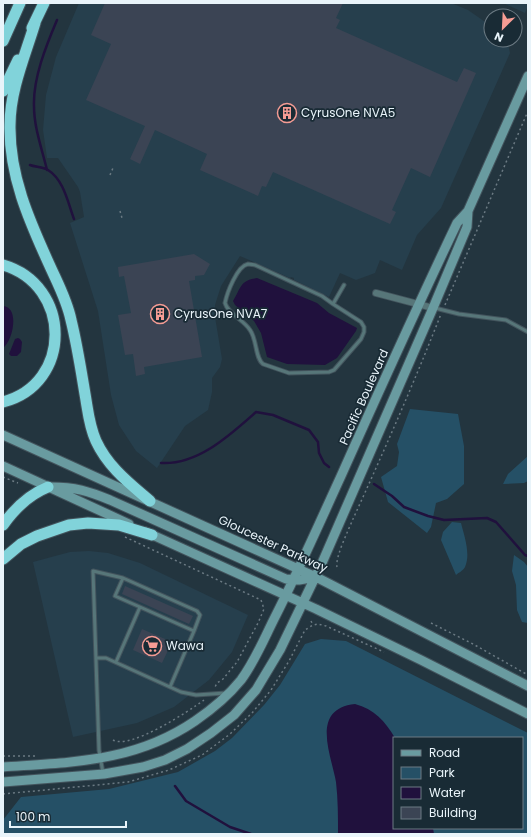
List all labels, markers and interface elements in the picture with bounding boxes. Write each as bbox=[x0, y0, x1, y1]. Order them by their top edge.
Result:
north arrow bbox=[483, 8, 523, 48]
text: N bbox=[492, 28, 506, 46]
building icon: CyrusOne NVA5 bbox=[276, 102, 298, 124]
place label: CyrusOne NVA5 bbox=[301, 104, 395, 121]
building icon: CyrusOne NVA7 bbox=[149, 303, 171, 325]
place label: CyrusOne NVA7 bbox=[174, 305, 268, 322]
street label: Pacific Boulevard bbox=[335, 346, 392, 447]
street label: Gloucester Parkway bbox=[216, 511, 331, 576]
supermarket icon: Wawa bbox=[141, 635, 163, 657]
place label: Wawa bbox=[166, 637, 204, 654]
legend bbox=[393, 737, 523, 829]
text: Road bbox=[429, 744, 460, 761]
text: Park bbox=[429, 764, 456, 781]
text: Water bbox=[429, 784, 466, 801]
scale bar bbox=[10, 803, 126, 829]
text: Building bbox=[429, 804, 477, 821]
text: 100 m bbox=[16, 808, 50, 825]

